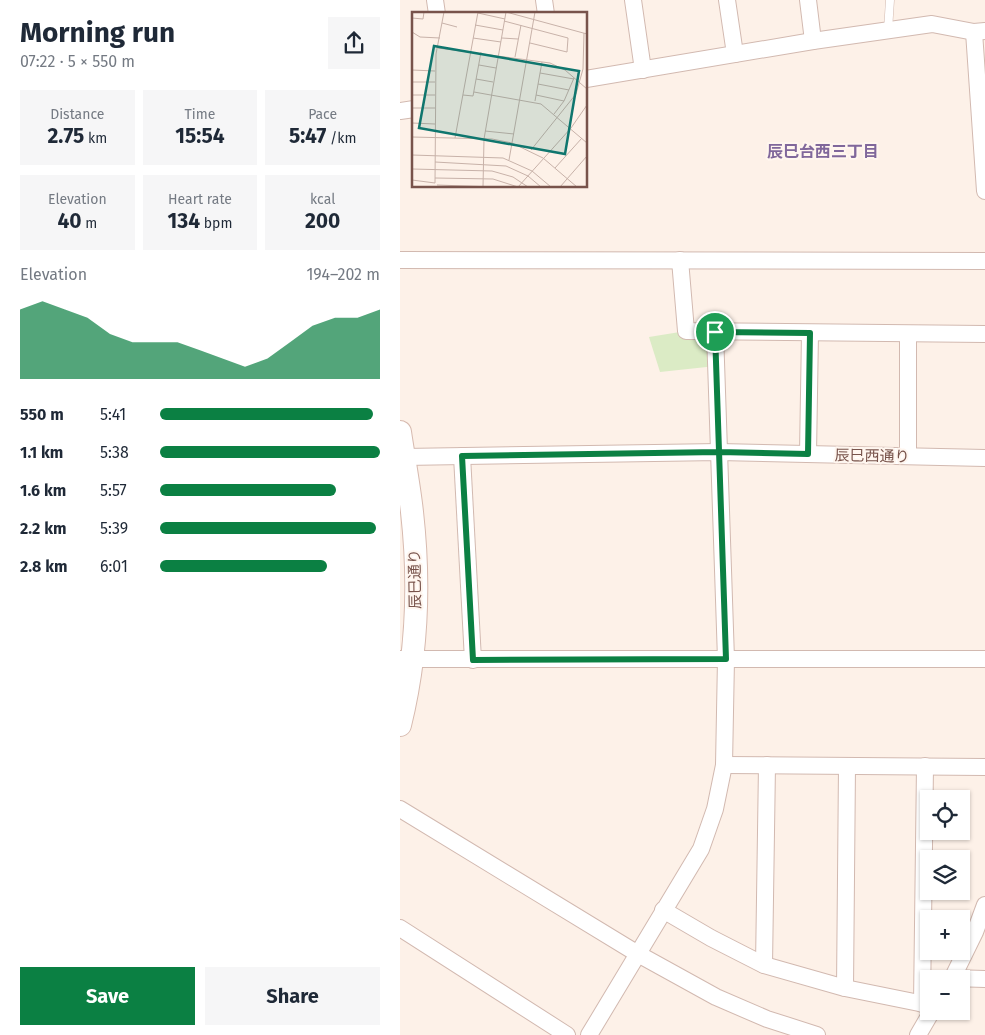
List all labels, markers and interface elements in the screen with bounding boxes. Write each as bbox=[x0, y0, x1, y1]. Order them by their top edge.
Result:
inset map bbox=[412, 12, 588, 188]
text: Morning run bbox=[20, 16, 175, 49]
button: share bbox=[328, 17, 380, 69]
text: 07:22 · 5 × 550 m bbox=[20, 52, 135, 71]
text: Distance bbox=[50, 106, 104, 123]
text: Time bbox=[185, 106, 215, 123]
text: Pace bbox=[308, 106, 337, 123]
text: 2.75 bbox=[48, 123, 84, 149]
text: 15:54 bbox=[175, 123, 225, 149]
text: 5:47 bbox=[289, 123, 326, 149]
text: km bbox=[84, 130, 107, 147]
text: /km bbox=[326, 130, 356, 147]
district label: 辰巳台西三丁目 bbox=[767, 142, 879, 161]
text: Elevation bbox=[48, 191, 107, 208]
text: Heart rate bbox=[168, 191, 232, 208]
text: kcal bbox=[310, 191, 335, 208]
text: 40 bbox=[57, 208, 82, 234]
text: 134 bbox=[168, 208, 200, 234]
text: 200 bbox=[305, 208, 340, 234]
text: m bbox=[82, 215, 97, 232]
text: bpm bbox=[200, 215, 232, 232]
text: Elevation bbox=[20, 265, 87, 284]
text: 194–202 m bbox=[306, 265, 380, 284]
pin bbox=[694, 311, 736, 353]
icon: arrive bbox=[701, 318, 729, 346]
text: 550 m bbox=[20, 405, 64, 424]
text: 5:41 bbox=[100, 405, 126, 424]
text: 1.1 km bbox=[20, 443, 63, 462]
text: 5:38 bbox=[100, 443, 129, 462]
street label: 辰巳西通り bbox=[834, 446, 910, 466]
text: 1.6 km bbox=[20, 481, 66, 500]
text: 5:57 bbox=[100, 481, 127, 500]
text: 2.2 km bbox=[20, 519, 67, 538]
text: 5:39 bbox=[100, 519, 128, 538]
street label: 辰巳通り bbox=[405, 549, 425, 609]
text: 2.8 km bbox=[20, 557, 68, 576]
text: 6:01 bbox=[100, 557, 128, 576]
map controls bbox=[920, 790, 970, 1020]
button: locate bbox=[920, 790, 970, 840]
button: layers bbox=[920, 850, 970, 900]
button: + bbox=[920, 910, 970, 960]
button: Save bbox=[20, 967, 195, 1025]
button: Share bbox=[205, 967, 380, 1025]
button: − bbox=[920, 970, 970, 1020]

